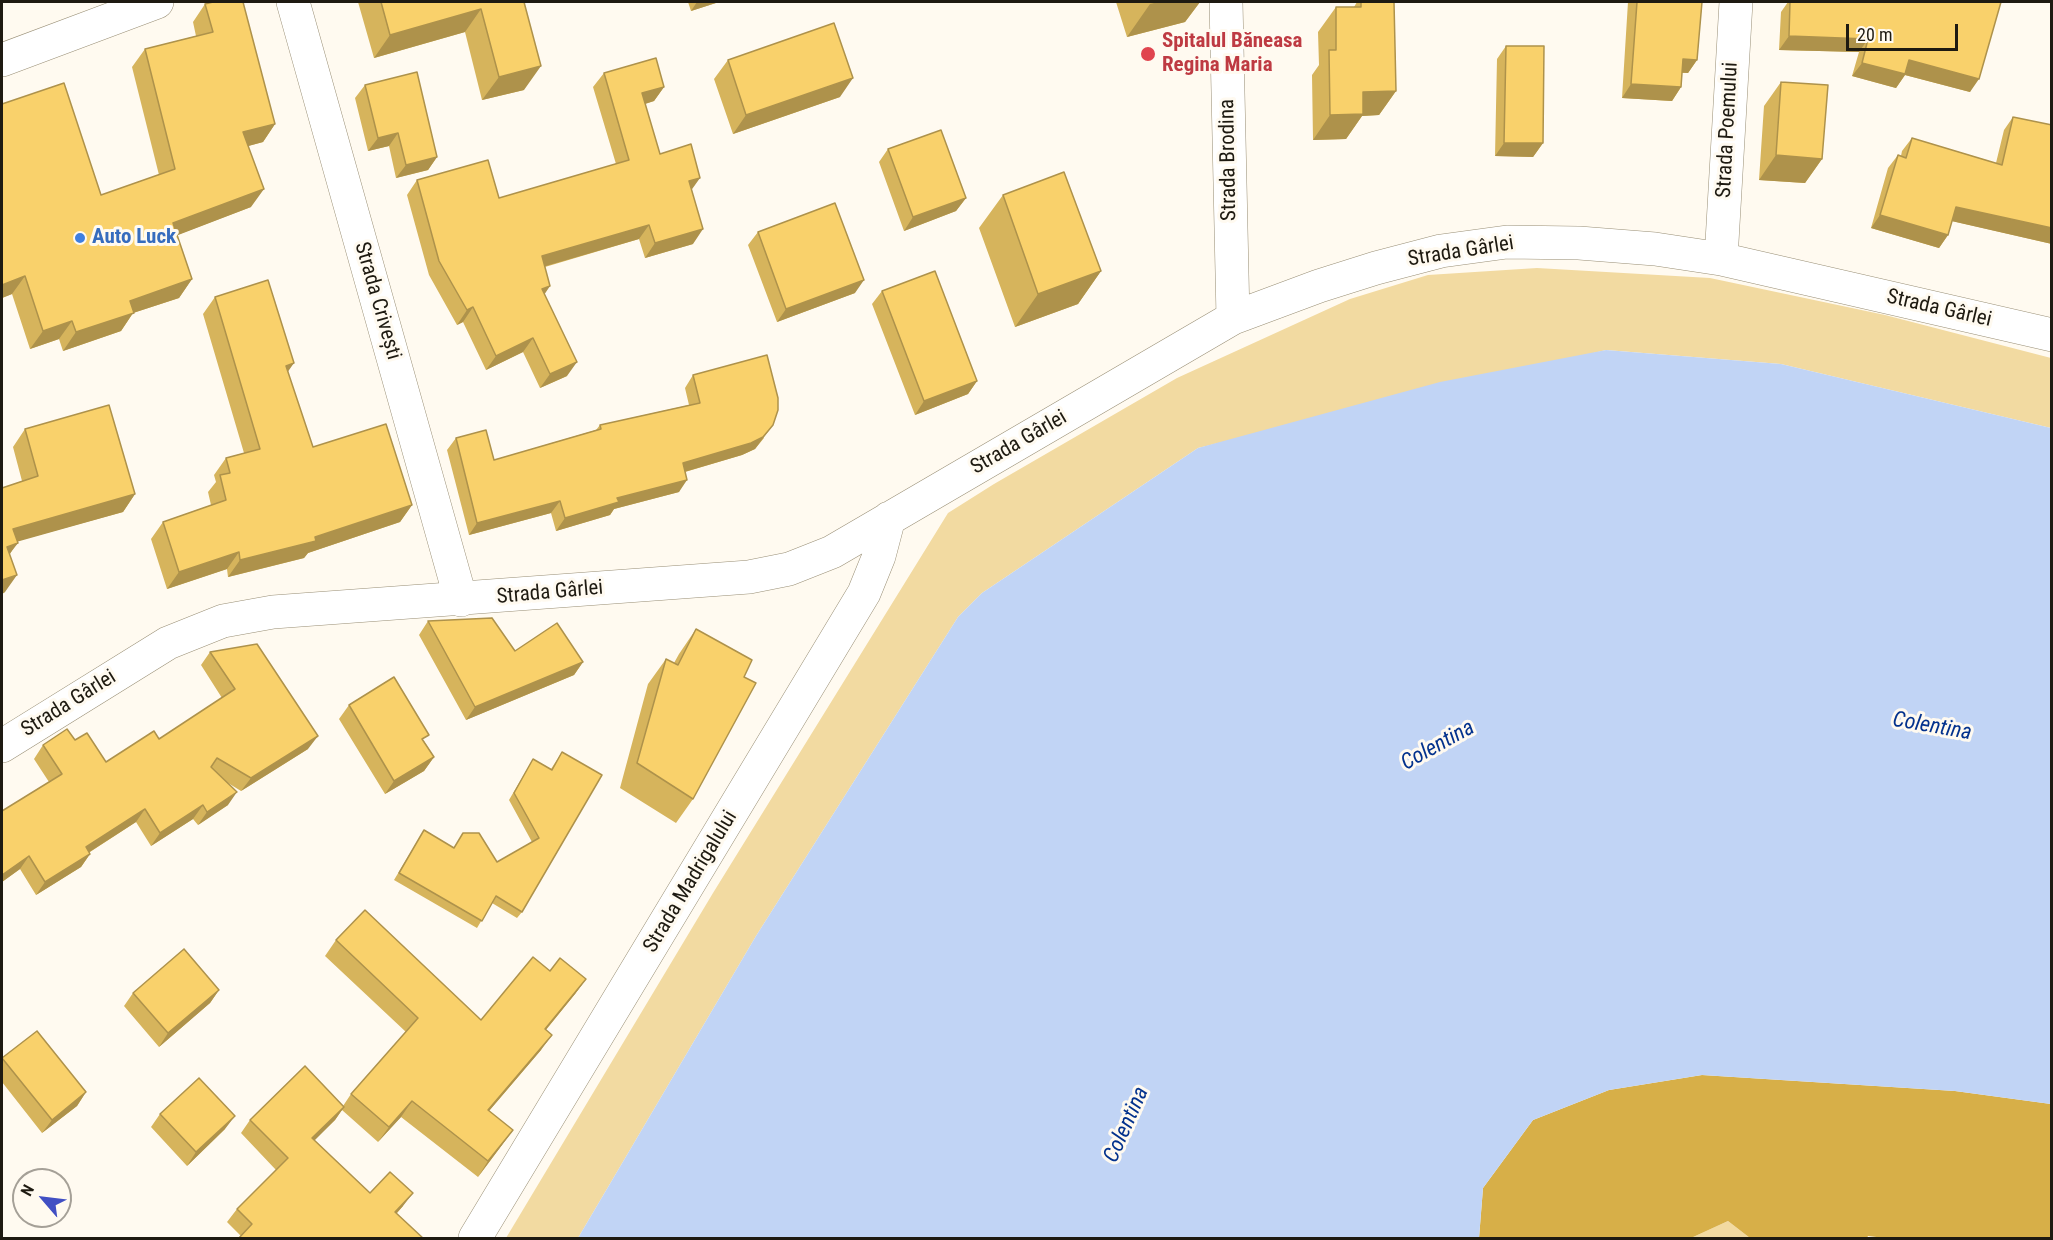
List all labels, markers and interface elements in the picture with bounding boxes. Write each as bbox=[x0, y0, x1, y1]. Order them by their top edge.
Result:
scale bar bbox=[1849, 12, 1962, 50]
text: 20 m bbox=[1857, 24, 1892, 45]
place label: Spitalul Băneasa Regina Maria bbox=[1162, 29, 1302, 79]
marker: Spitalul Băneasa Regina Maria bbox=[1139, 45, 1157, 63]
street label: Strada Poemului bbox=[1712, 61, 1744, 199]
street label: Strada Brodina bbox=[1215, 99, 1243, 221]
place label: Auto Luck bbox=[92, 225, 176, 251]
marker: Auto Luck bbox=[73, 231, 87, 245]
street label: Strada Gârlei bbox=[1406, 231, 1516, 273]
street label: Strada Crivești bbox=[348, 239, 406, 363]
street label: Strada Gârlei bbox=[1884, 285, 1994, 333]
street label: Strada Gârlei bbox=[966, 405, 1072, 481]
street label: Strada Gârlei bbox=[496, 576, 604, 610]
street label: Strada Gârlei bbox=[17, 665, 121, 743]
water label: Colentina bbox=[1890, 707, 1974, 747]
water label: Colentina bbox=[1397, 715, 1479, 777]
street label: Strada Madrigalului bbox=[639, 806, 743, 958]
water label: Colentina bbox=[1099, 1083, 1155, 1167]
north arrow bbox=[12, 1168, 72, 1228]
text: N bbox=[17, 1181, 38, 1199]

